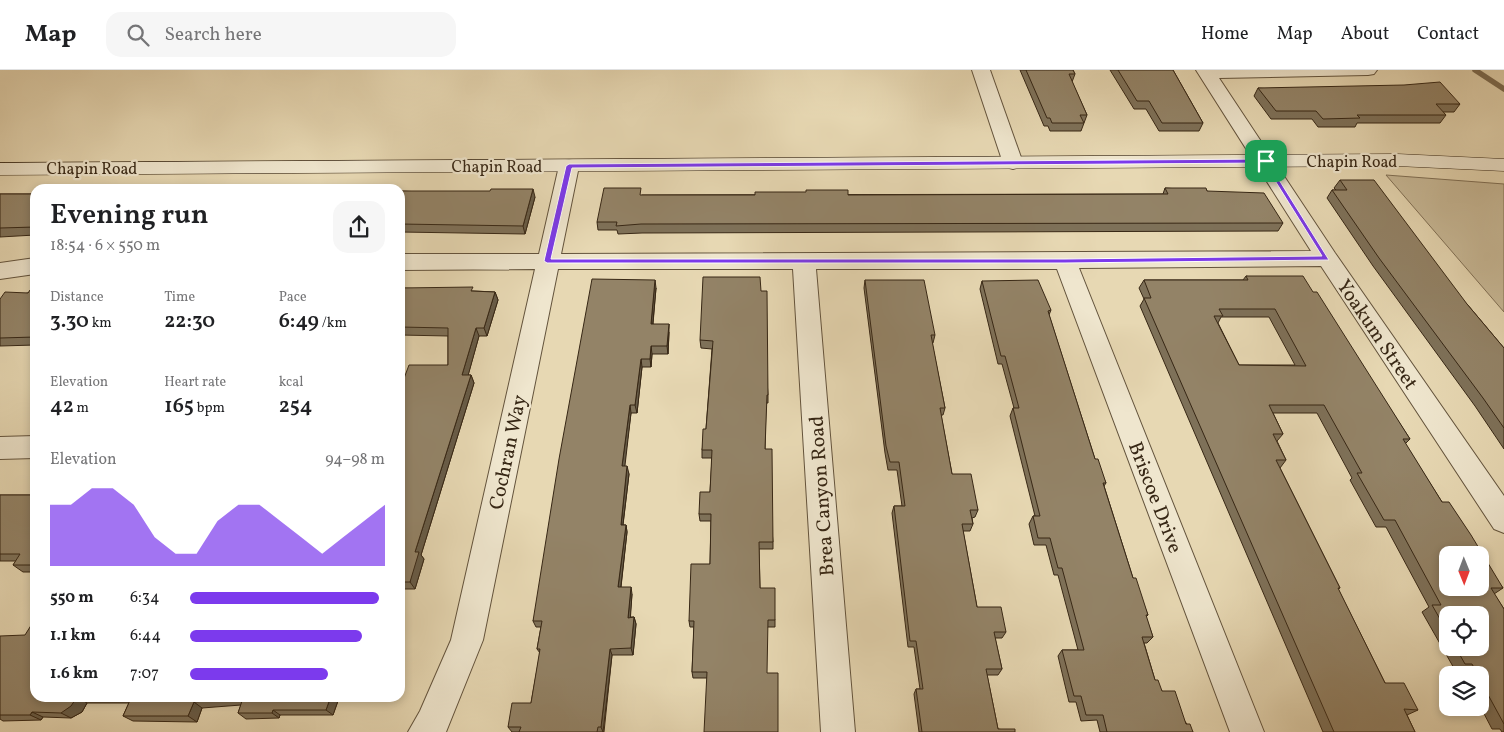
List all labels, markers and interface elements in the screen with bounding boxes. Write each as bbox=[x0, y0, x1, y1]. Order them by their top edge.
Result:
search box bbox=[106, 12, 456, 57]
text: Map bbox=[25, 18, 76, 52]
icon: search bbox=[124, 21, 152, 49]
text: Search here bbox=[164, 22, 262, 48]
text: Home bbox=[1201, 22, 1249, 47]
text: Map bbox=[1277, 22, 1313, 47]
text: About bbox=[1341, 22, 1389, 47]
text: Contact bbox=[1417, 22, 1479, 47]
pin bbox=[1245, 140, 1287, 182]
icon: arrive bbox=[1252, 147, 1280, 175]
street label: Chapin Road bbox=[1307, 152, 1397, 174]
street label: Chapin Road bbox=[452, 157, 542, 179]
street label: Chapin Road bbox=[47, 159, 137, 181]
text: Evening run bbox=[50, 196, 209, 235]
button: share bbox=[333, 201, 385, 253]
text: 18:54 · 6 × 550 m bbox=[50, 235, 160, 257]
street label: Yoakum Street bbox=[1329, 274, 1424, 396]
text: Distance bbox=[50, 288, 104, 307]
text: Time bbox=[164, 288, 195, 307]
text: Pace bbox=[279, 288, 307, 307]
text: 3.30 bbox=[50, 307, 89, 336]
text: 22:30 bbox=[164, 307, 215, 336]
text: 6:49 bbox=[279, 307, 319, 336]
text: km bbox=[89, 314, 112, 333]
text: /km bbox=[319, 314, 347, 333]
text: Elevation bbox=[50, 373, 108, 392]
text: Heart rate bbox=[164, 373, 226, 392]
text: kcal bbox=[279, 373, 304, 392]
text: 42 bbox=[50, 392, 74, 421]
text: 165 bbox=[164, 392, 194, 421]
text: 254 bbox=[279, 392, 312, 421]
street label: Cochran Way bbox=[483, 392, 535, 512]
text: m bbox=[74, 399, 89, 418]
text: bpm bbox=[194, 399, 225, 418]
street label: Brea Canyon Road bbox=[803, 415, 843, 577]
street label: Briscoe Drive bbox=[1120, 438, 1188, 558]
text: Elevation bbox=[50, 449, 117, 471]
text: 94–98 m bbox=[325, 449, 385, 471]
north arrow bbox=[1439, 546, 1489, 596]
map controls bbox=[1439, 546, 1489, 716]
text: 550 m bbox=[50, 587, 94, 609]
text: 6:34 bbox=[130, 587, 160, 609]
button: locate bbox=[1439, 606, 1489, 656]
text: 1.1 km bbox=[50, 625, 96, 647]
text: 6:44 bbox=[130, 625, 161, 647]
text: 1.6 km bbox=[50, 663, 98, 685]
text: 7:07 bbox=[130, 663, 159, 685]
button: layers bbox=[1439, 666, 1489, 716]

